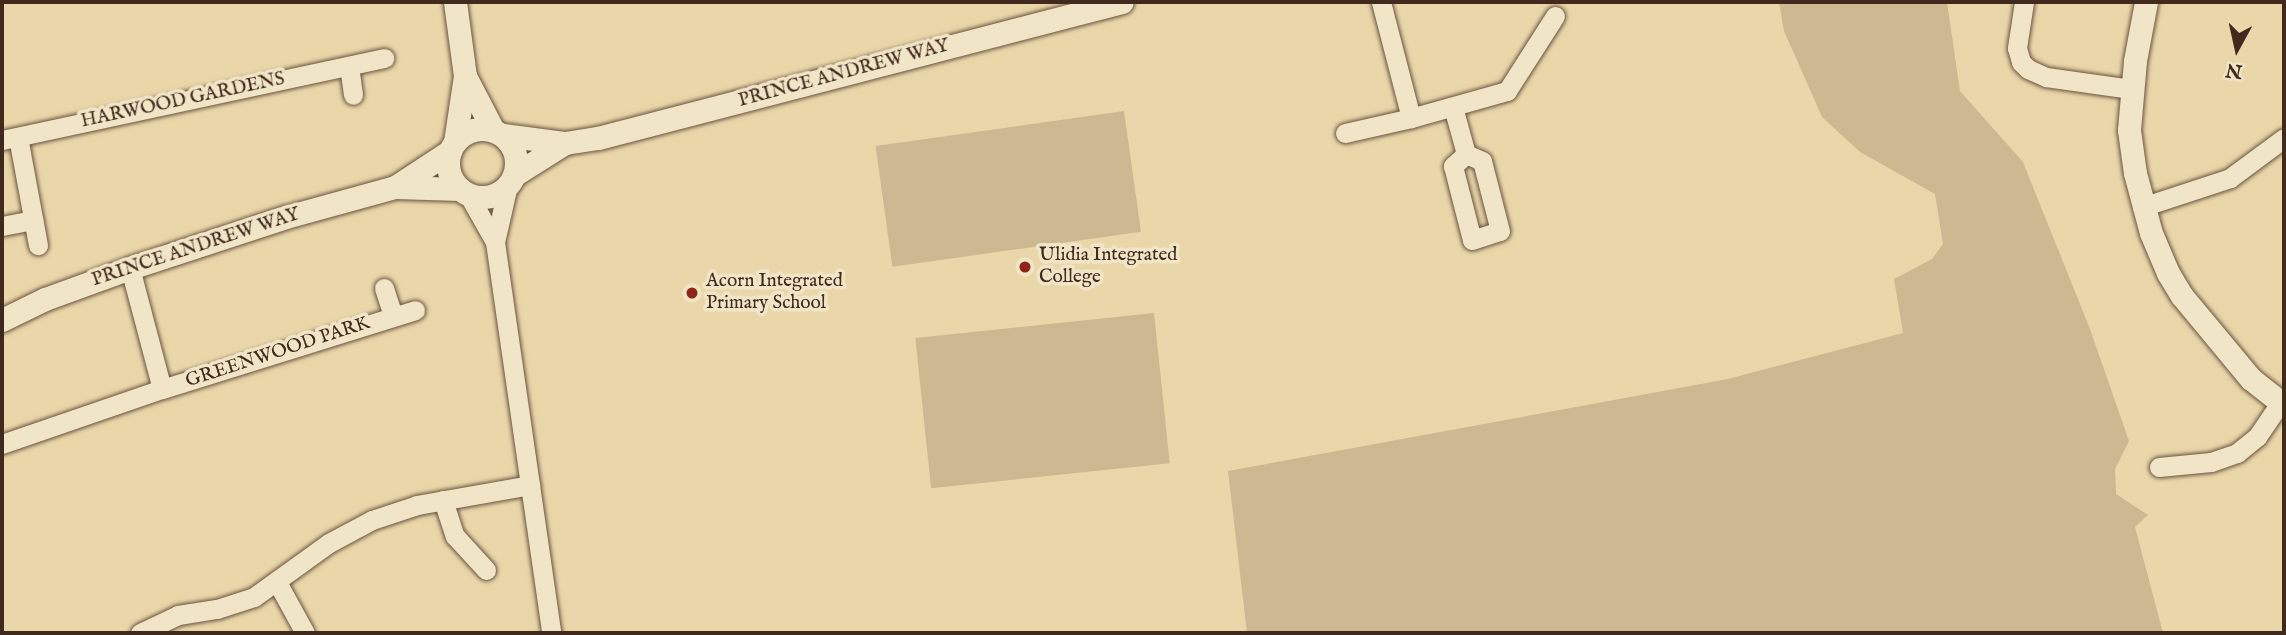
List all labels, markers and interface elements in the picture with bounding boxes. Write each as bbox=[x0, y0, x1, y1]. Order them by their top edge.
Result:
north arrow bbox=[2202, 14, 2272, 84]
street label: PRINCE ANDREW WAY bbox=[736, 35, 952, 113]
text: N bbox=[2224, 57, 2244, 83]
street label: HARWOOD GARDENS bbox=[79, 68, 287, 134]
street label: PRINCE ANDREW WAY bbox=[89, 204, 303, 292]
place label: Ulidia Integrated College bbox=[1039, 245, 1177, 289]
marker: Ulidia Integrated College bbox=[1017, 259, 1033, 275]
place label: Acorn Integrated Primary School bbox=[706, 271, 843, 315]
marker: Acorn Integrated Primary School bbox=[684, 285, 700, 301]
street label: GREENWOOD PARK bbox=[183, 312, 373, 394]

